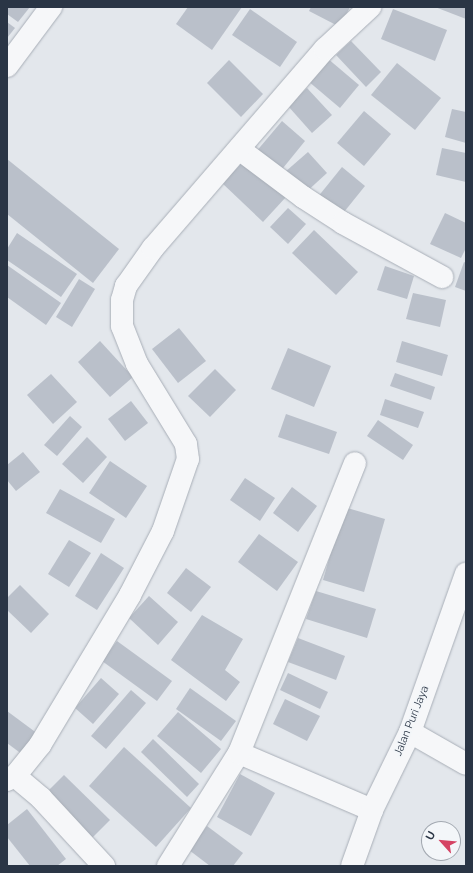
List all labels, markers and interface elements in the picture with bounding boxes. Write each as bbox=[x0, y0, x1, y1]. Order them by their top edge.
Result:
street label: Jalan Puri Jaya bbox=[392, 684, 432, 758]
north arrow bbox=[421, 821, 461, 861]
text: U bbox=[423, 829, 438, 842]

